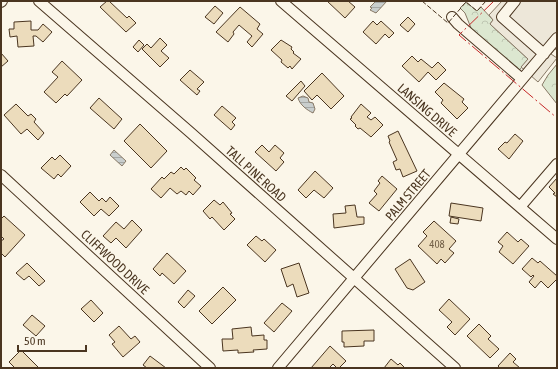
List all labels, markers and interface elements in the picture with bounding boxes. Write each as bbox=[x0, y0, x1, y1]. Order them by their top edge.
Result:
street label: LANSING DRIVE bbox=[394, 80, 460, 140]
street label: TALL PINE ROAD bbox=[223, 143, 289, 205]
street label: PALM STREET bbox=[382, 166, 434, 224]
street label: CLIFFWOOD DRIVE bbox=[78, 227, 152, 298]
house number: 408 bbox=[429, 238, 445, 250]
scale bar bbox=[18, 327, 86, 353]
text: 50 m bbox=[24, 334, 46, 348]

